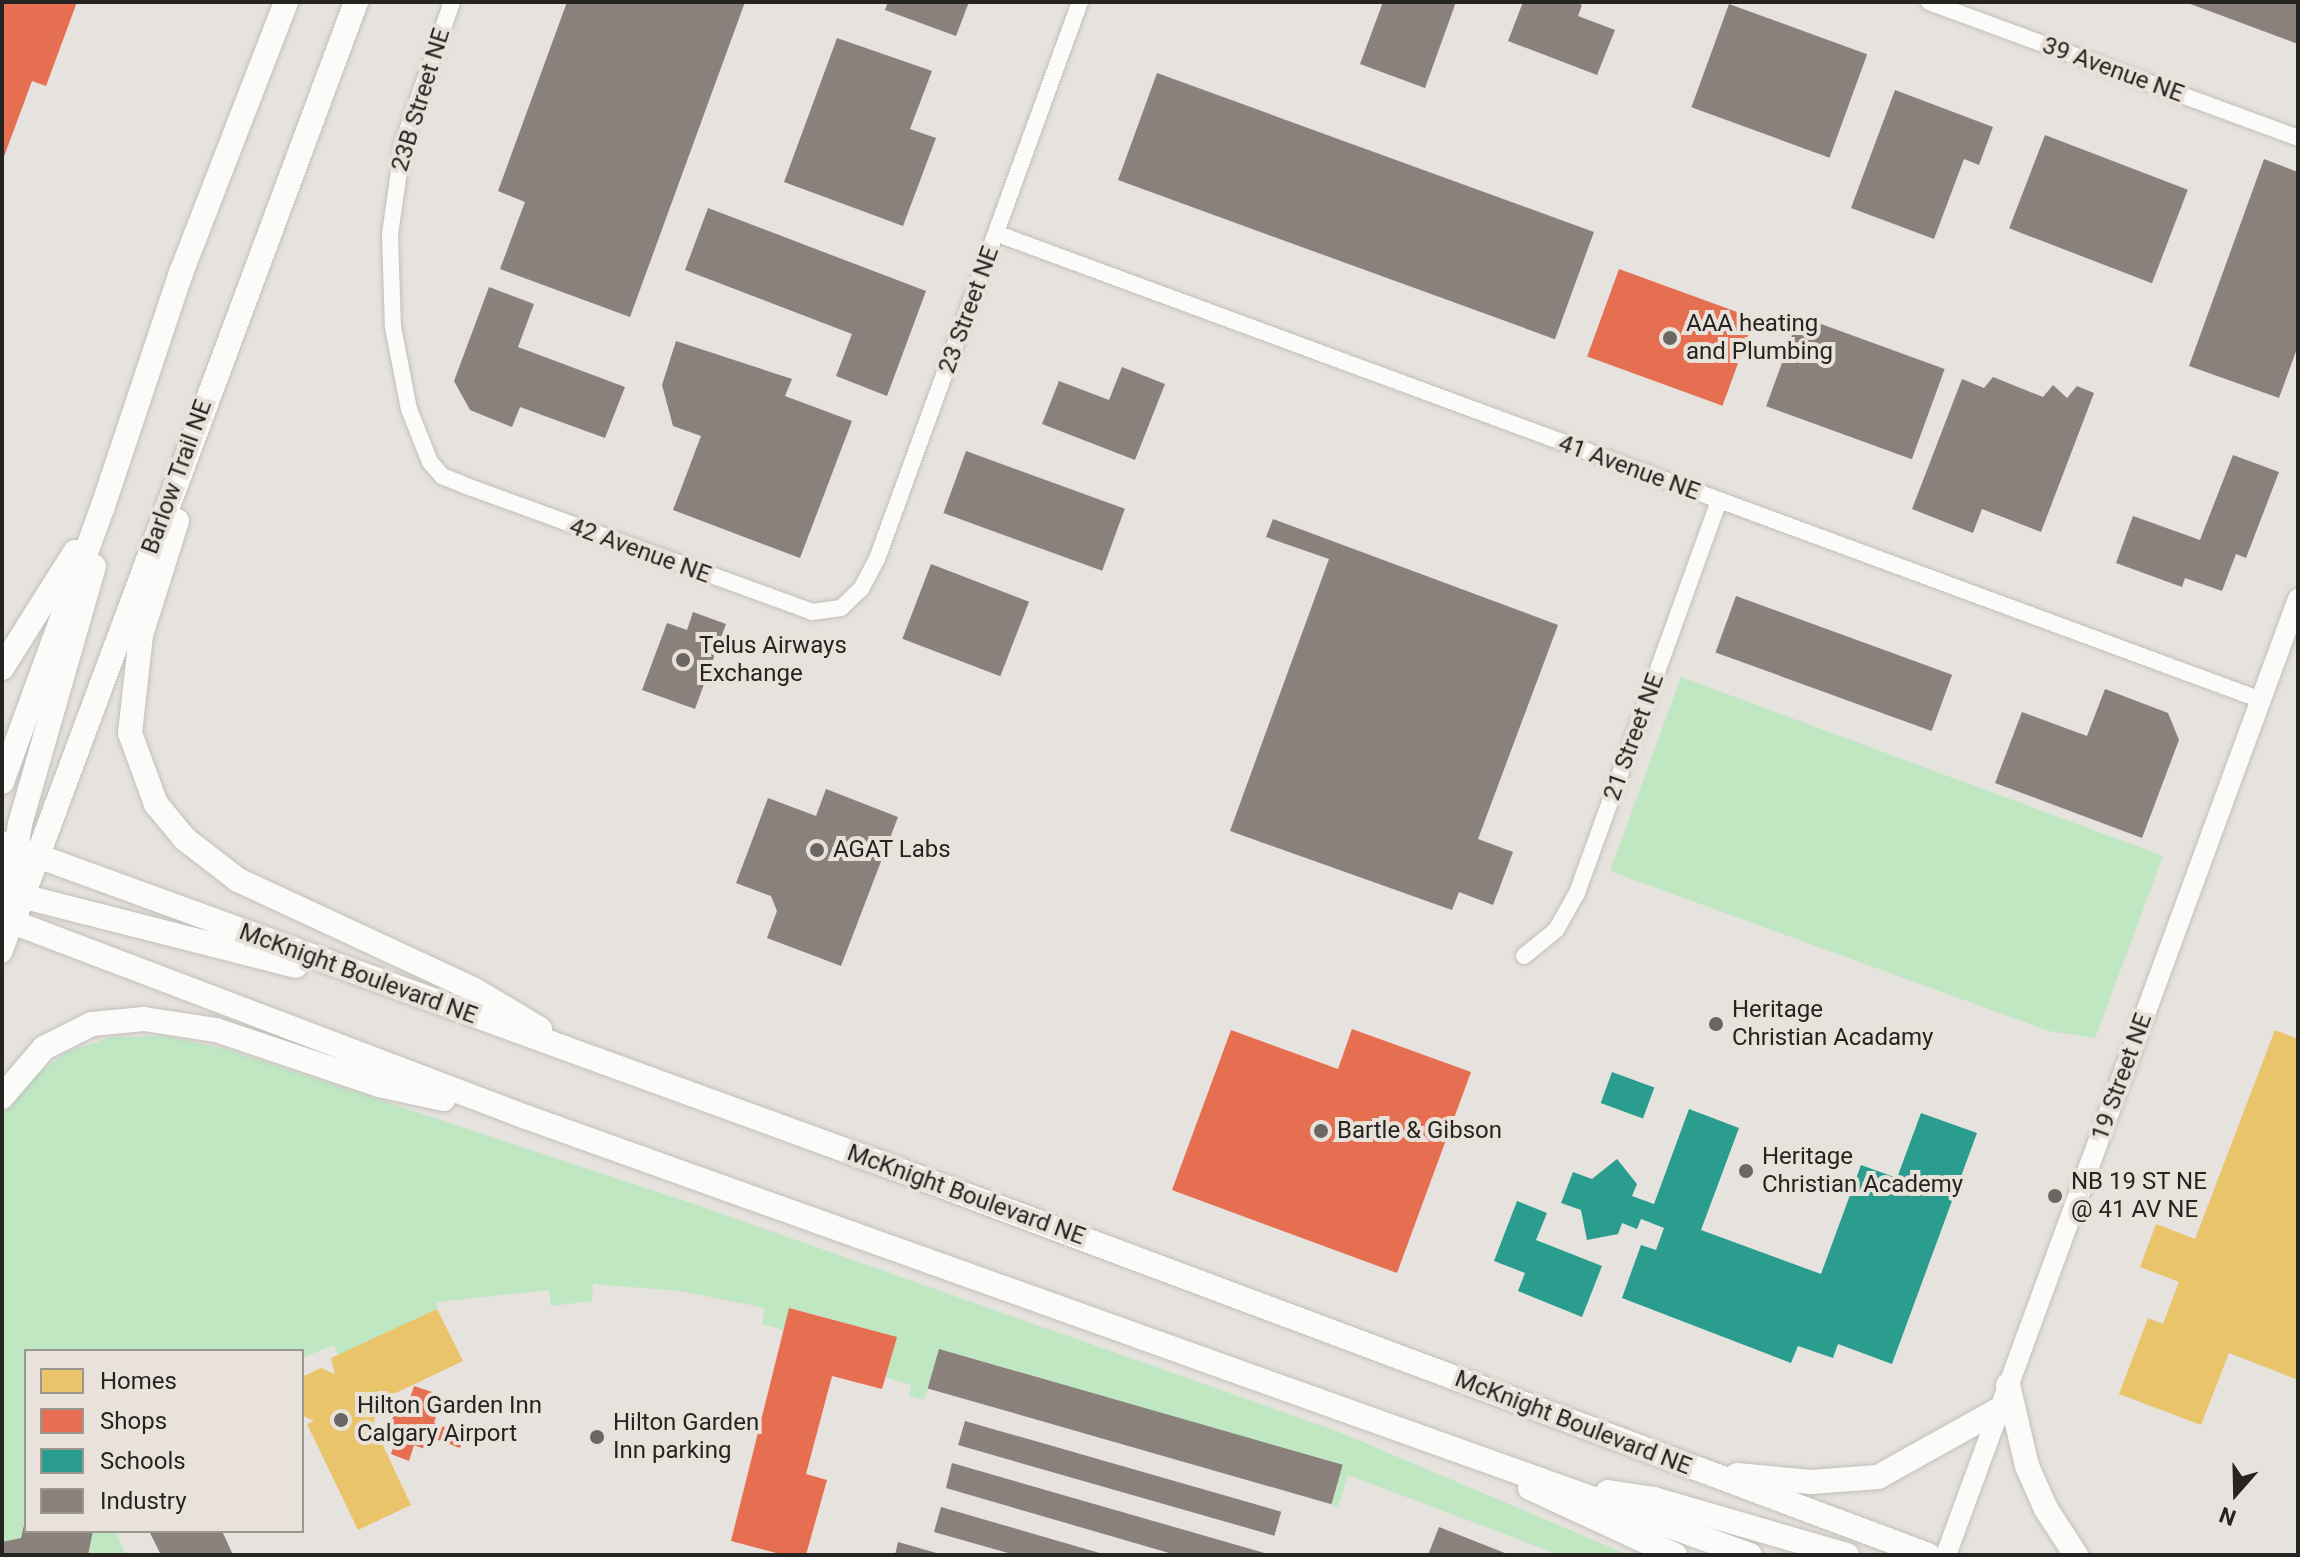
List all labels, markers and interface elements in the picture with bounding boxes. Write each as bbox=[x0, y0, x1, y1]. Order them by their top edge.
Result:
street label: 23B Street NE bbox=[386, 25, 456, 175]
street label: 39 Avenue NE bbox=[2038, 31, 2188, 109]
street label: 23 Street NE bbox=[933, 243, 1005, 377]
place label: AAA heating and Plumbing bbox=[1686, 310, 1833, 366]
marker: AAA heating and Plumbing bbox=[1661, 329, 1679, 347]
street label: Barlow Trail NE bbox=[136, 396, 218, 558]
street label: 41 Avenue NE bbox=[1554, 429, 1704, 507]
street label: 42 Avenue NE bbox=[565, 512, 715, 590]
place label: Telus Airways Exchange bbox=[699, 632, 847, 688]
marker: Telus Airways Exchange bbox=[674, 651, 692, 669]
street label: 21 Street NE bbox=[1598, 670, 1670, 804]
place label: AGAT Labs bbox=[833, 836, 951, 864]
marker: AGAT Labs bbox=[808, 841, 826, 859]
street label: McKnight Boulevard NE bbox=[235, 918, 481, 1030]
place label: Heritage Christian Acadamy bbox=[1732, 996, 1933, 1052]
street label: 19 Street NE bbox=[2086, 1010, 2158, 1144]
marker: Heritage Christian Acadamy bbox=[1707, 1015, 1725, 1033]
place label: Bartle & Gibson bbox=[1337, 1117, 1502, 1145]
marker: Bartle & Gibson bbox=[1312, 1122, 1330, 1140]
street label: McKnight Boulevard NE bbox=[843, 1139, 1089, 1251]
place label: Heritage Christian Academy bbox=[1762, 1143, 1963, 1199]
marker: Heritage Christian Academy bbox=[1737, 1162, 1755, 1180]
place label: NB 19 ST NE @ 41 AV NE bbox=[2071, 1168, 2207, 1224]
marker: NB 19 ST NE @ 41 AV NE bbox=[2046, 1187, 2064, 1205]
legend bbox=[24, 1349, 304, 1533]
street label: McKnight Boulevard NE bbox=[1451, 1365, 1695, 1481]
text: Homes bbox=[100, 1367, 177, 1395]
place label: Hilton Garden Inn Calgary Airport bbox=[357, 1392, 542, 1448]
text: Shops bbox=[100, 1407, 167, 1435]
place label: Hilton Garden Inn parking bbox=[613, 1409, 759, 1465]
marker: Hilton Garden Inn Calgary Airport bbox=[332, 1411, 350, 1429]
marker: Hilton Garden Inn parking bbox=[588, 1428, 606, 1446]
text: Schools bbox=[100, 1447, 186, 1475]
north arrow bbox=[2196, 1453, 2276, 1533]
text: Industry bbox=[100, 1487, 186, 1515]
text: N bbox=[2216, 1502, 2239, 1530]

